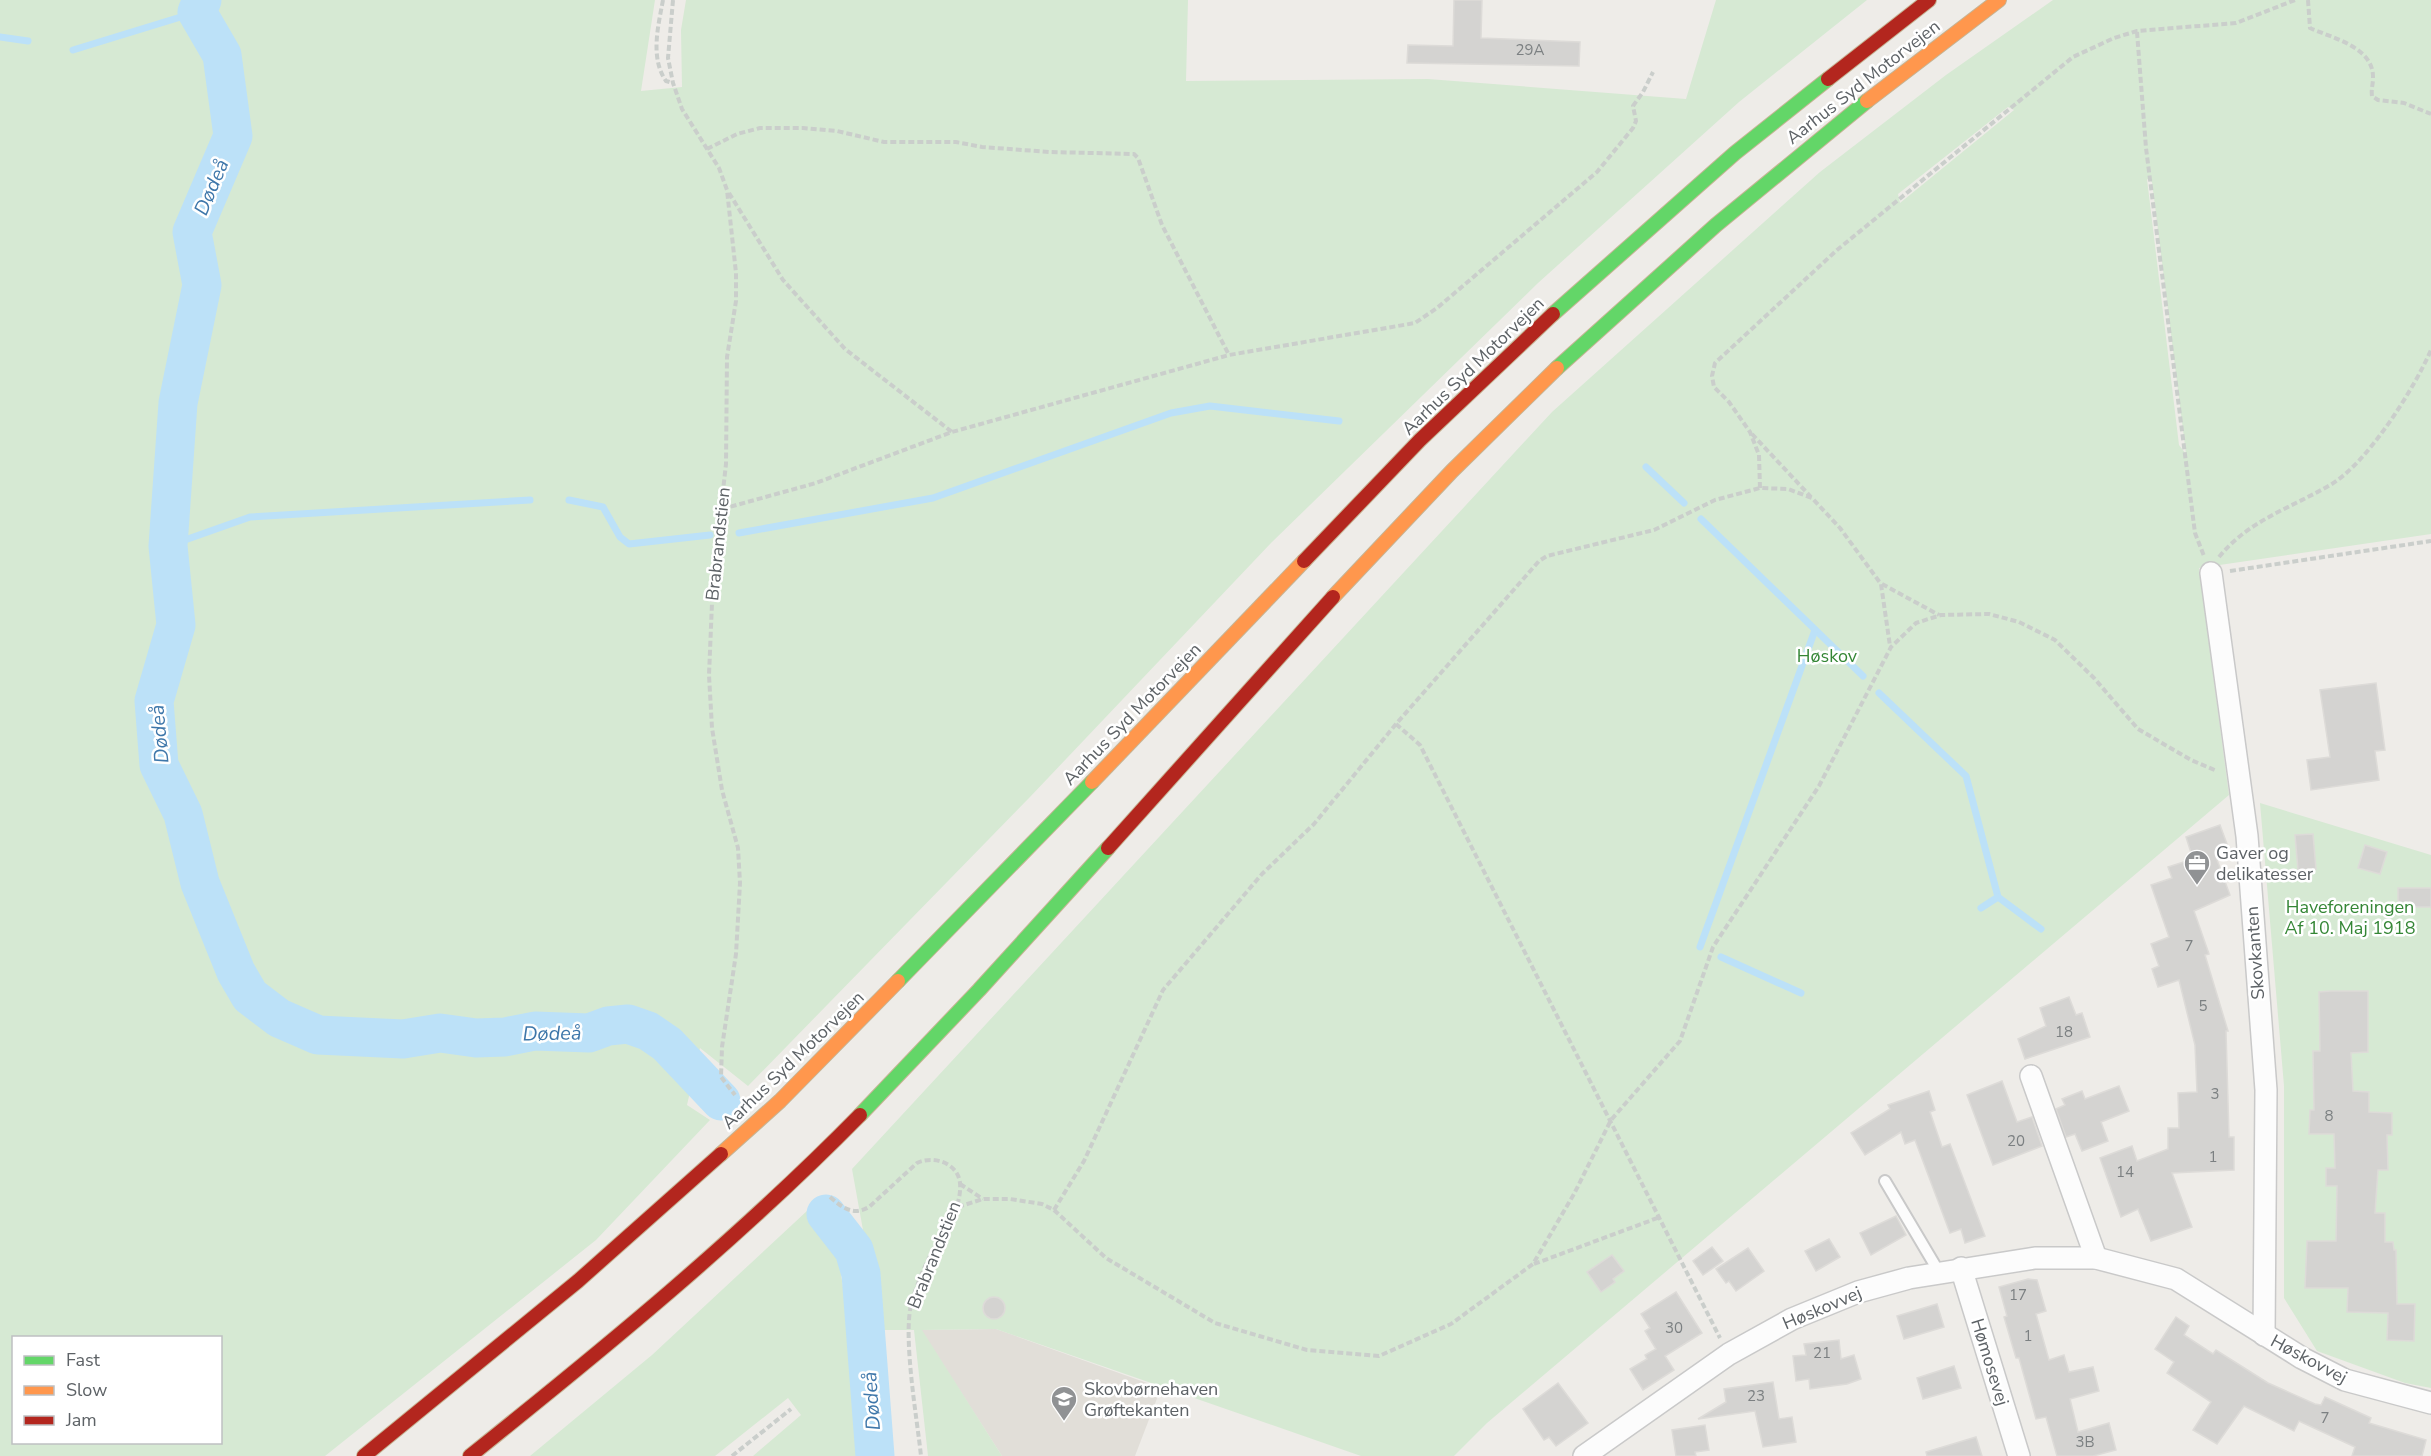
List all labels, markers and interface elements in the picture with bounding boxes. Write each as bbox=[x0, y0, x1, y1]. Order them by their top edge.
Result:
street label: Aarhus Syd Motorvejen bbox=[1781, 14, 1945, 150]
house number: 29A bbox=[1516, 40, 1545, 60]
water label: Dødeå bbox=[188, 155, 235, 220]
street label: Aarhus Syd Motorvejen bbox=[1397, 292, 1549, 440]
street label: Brabrandstien bbox=[700, 486, 736, 602]
street label: Aarhus Syd Motorvejen bbox=[1058, 638, 1206, 790]
park label: Høskov bbox=[1797, 644, 1858, 668]
water label: Dødeå bbox=[143, 703, 176, 764]
place label: Gaver og delikatesser bbox=[2216, 841, 2314, 886]
office icon: Gaver og delikatesser bbox=[2182, 848, 2212, 886]
park label: Haveforeningen Af 10. Maj 1918 bbox=[2285, 895, 2415, 940]
street label: Skovkanten bbox=[2240, 905, 2270, 1001]
house number: 7 bbox=[2184, 936, 2194, 956]
street label: Aarhus Syd Motorvejen bbox=[717, 986, 869, 1134]
house number: 5 bbox=[2198, 996, 2208, 1016]
water label: Dødeå bbox=[522, 1019, 582, 1048]
house number: 18 bbox=[2055, 1022, 2073, 1042]
house number: 3 bbox=[2210, 1084, 2220, 1104]
house number: 8 bbox=[2324, 1106, 2334, 1126]
house number: 20 bbox=[2007, 1131, 2025, 1151]
house number: 1 bbox=[2208, 1147, 2218, 1167]
house number: 14 bbox=[2116, 1162, 2134, 1182]
street label: Brabrandstien bbox=[902, 1198, 966, 1312]
street label: Høskovvej bbox=[1779, 1281, 1865, 1335]
house number: 17 bbox=[2009, 1285, 2027, 1305]
street label: Hømosevej bbox=[1965, 1315, 2015, 1409]
house number: 30 bbox=[1665, 1318, 1683, 1338]
house number: 1 bbox=[2023, 1326, 2033, 1346]
street label: Høskovvej bbox=[2266, 1329, 2352, 1389]
legend bbox=[12, 1336, 222, 1444]
house number: 21 bbox=[1813, 1343, 1831, 1363]
text: Fast bbox=[66, 1348, 101, 1372]
water label: Dødeå bbox=[856, 1371, 887, 1431]
place label: Skovbørnehaven Grøftekanten bbox=[1084, 1377, 1218, 1422]
text: Slow bbox=[66, 1378, 107, 1402]
school or university icon: Skovbørnehaven Grøftekanten bbox=[1049, 1384, 1079, 1422]
house number: 23 bbox=[1747, 1386, 1765, 1406]
text: Jam bbox=[65, 1408, 97, 1432]
house number: 7 bbox=[2320, 1408, 2330, 1428]
house number: 3B bbox=[2075, 1432, 2095, 1452]

